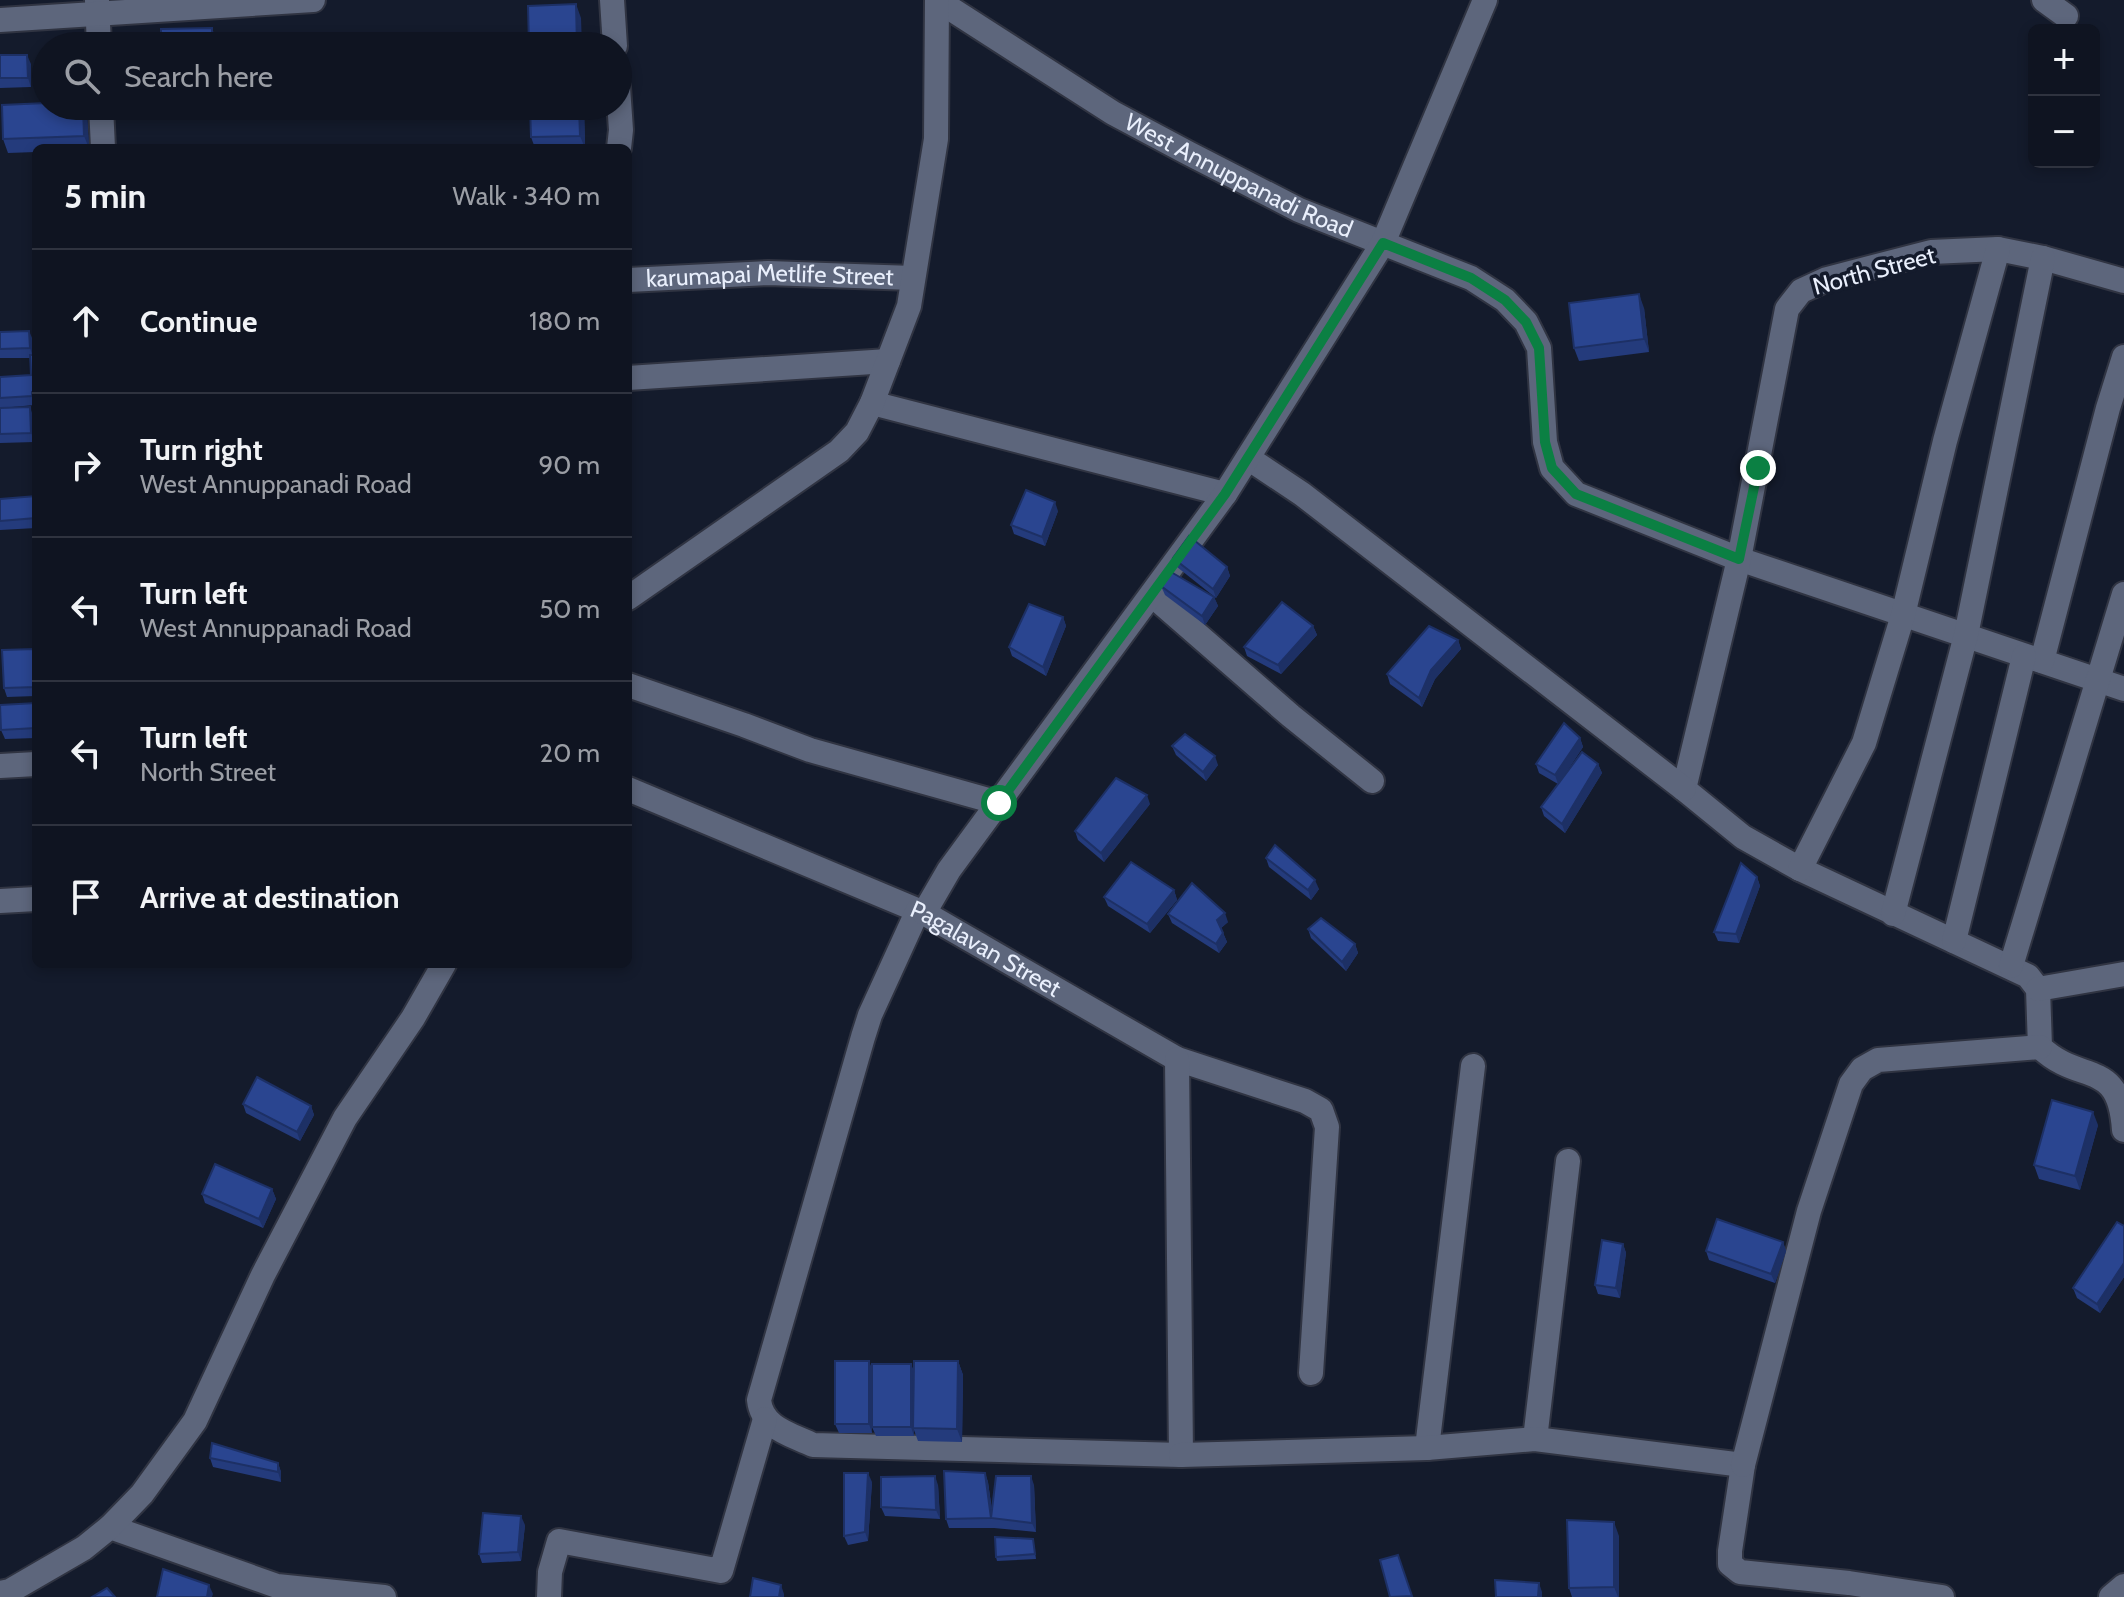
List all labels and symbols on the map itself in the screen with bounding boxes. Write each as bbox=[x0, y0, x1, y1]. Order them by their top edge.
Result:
street label: West Annuppanadi Road bbox=[1120, 107, 1357, 244]
street label: North Street bbox=[1809, 240, 1938, 301]
street label: karumapai Metlife Street bbox=[645, 258, 894, 293]
route end bbox=[1740, 450, 1776, 486]
route start bbox=[981, 785, 1017, 821]
street label: Pagalavan Street bbox=[906, 894, 1066, 1003]

